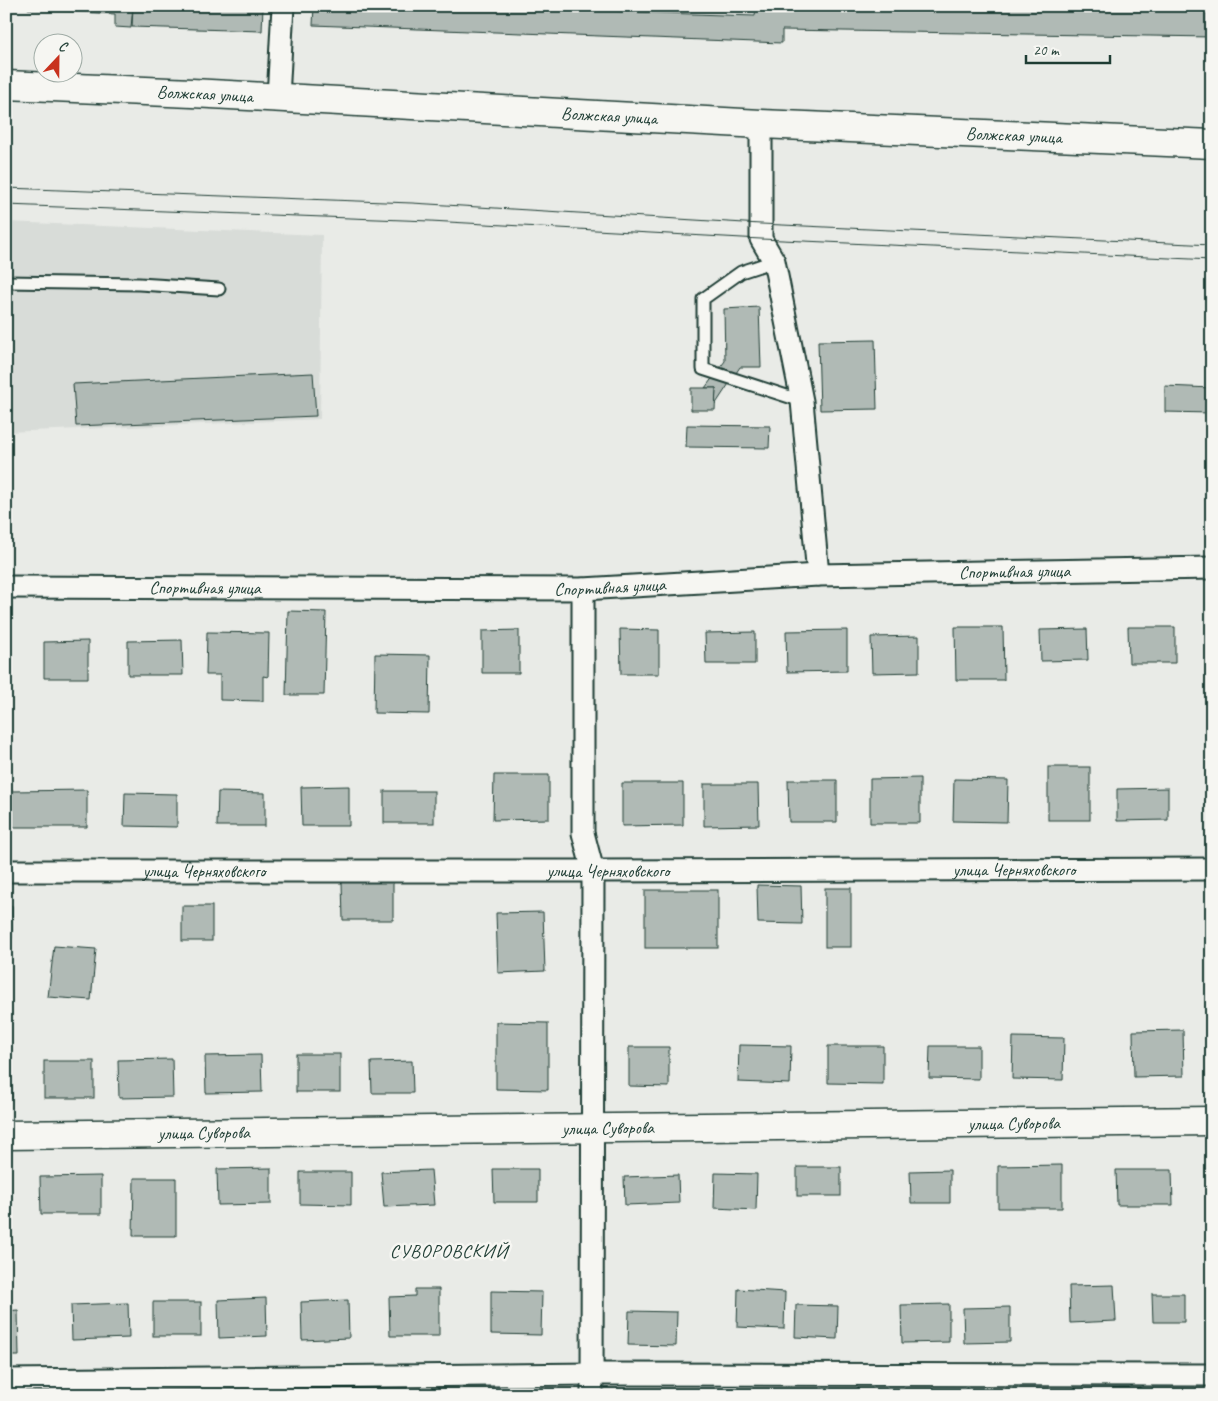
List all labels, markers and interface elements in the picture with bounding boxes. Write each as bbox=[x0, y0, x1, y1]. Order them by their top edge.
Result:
north arrow bbox=[32, 32, 82, 82]
scale bar bbox=[1026, 32, 1109, 64]
text: С bbox=[56, 37, 71, 56]
text: 20 m bbox=[1033, 41, 1060, 60]
street label: Волжская улица bbox=[156, 80, 255, 107]
street label: Волжская улица bbox=[561, 102, 659, 129]
street label: Волжская улица bbox=[965, 122, 1064, 148]
street label: Спортивная улица bbox=[959, 559, 1072, 583]
street label: Спортивная улица bbox=[554, 573, 667, 600]
street label: Спортивная улица bbox=[149, 576, 262, 599]
street label: улица Черняховского bbox=[952, 858, 1077, 881]
street label: улица Черняховского bbox=[142, 860, 267, 882]
street label: улица Черняховского bbox=[546, 860, 671, 882]
street label: улица Суворова bbox=[967, 1112, 1061, 1135]
street label: улица Суворова bbox=[561, 1116, 655, 1140]
street label: улица Суворова bbox=[157, 1121, 251, 1144]
district label: СУВОРОВСКИЙ bbox=[390, 1239, 510, 1263]

